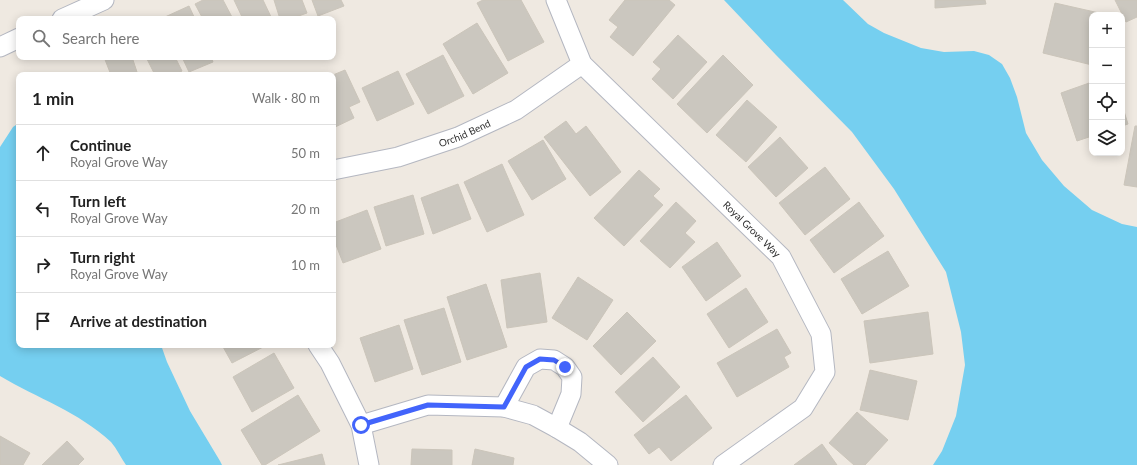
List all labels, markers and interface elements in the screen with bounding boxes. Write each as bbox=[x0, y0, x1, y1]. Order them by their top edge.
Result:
map controls bbox=[1089, 12, 1125, 156]
button: + bbox=[1089, 12, 1125, 48]
search box bbox=[16, 16, 336, 60]
icon: search bbox=[30, 27, 52, 49]
text: Search here bbox=[62, 29, 139, 47]
button: − bbox=[1089, 48, 1125, 84]
button: locate bbox=[1089, 84, 1125, 120]
text: 1 min bbox=[32, 88, 74, 109]
text: Walk · 80 m bbox=[252, 90, 320, 106]
street label: Orchid Bend bbox=[437, 117, 492, 149]
button: layers bbox=[1089, 120, 1125, 156]
text: Continue bbox=[70, 136, 131, 154]
icon: ahead bbox=[32, 142, 54, 164]
text: 50 m bbox=[291, 145, 320, 161]
text: Royal Grove Way bbox=[70, 154, 168, 170]
text: Turn left bbox=[70, 192, 126, 210]
icon: left bbox=[32, 198, 54, 220]
street label: Royal Grove Way bbox=[721, 198, 784, 260]
text: 20 m bbox=[291, 201, 320, 217]
text: Royal Grove Way bbox=[70, 210, 168, 226]
text: Turn right bbox=[70, 248, 135, 266]
icon: right bbox=[32, 254, 54, 276]
text: 10 m bbox=[291, 257, 320, 273]
text: Royal Grove Way bbox=[70, 266, 168, 282]
icon: arrive bbox=[32, 310, 54, 332]
text: Arrive at destination bbox=[70, 312, 207, 330]
route end bbox=[556, 358, 574, 376]
route start bbox=[352, 416, 370, 434]

